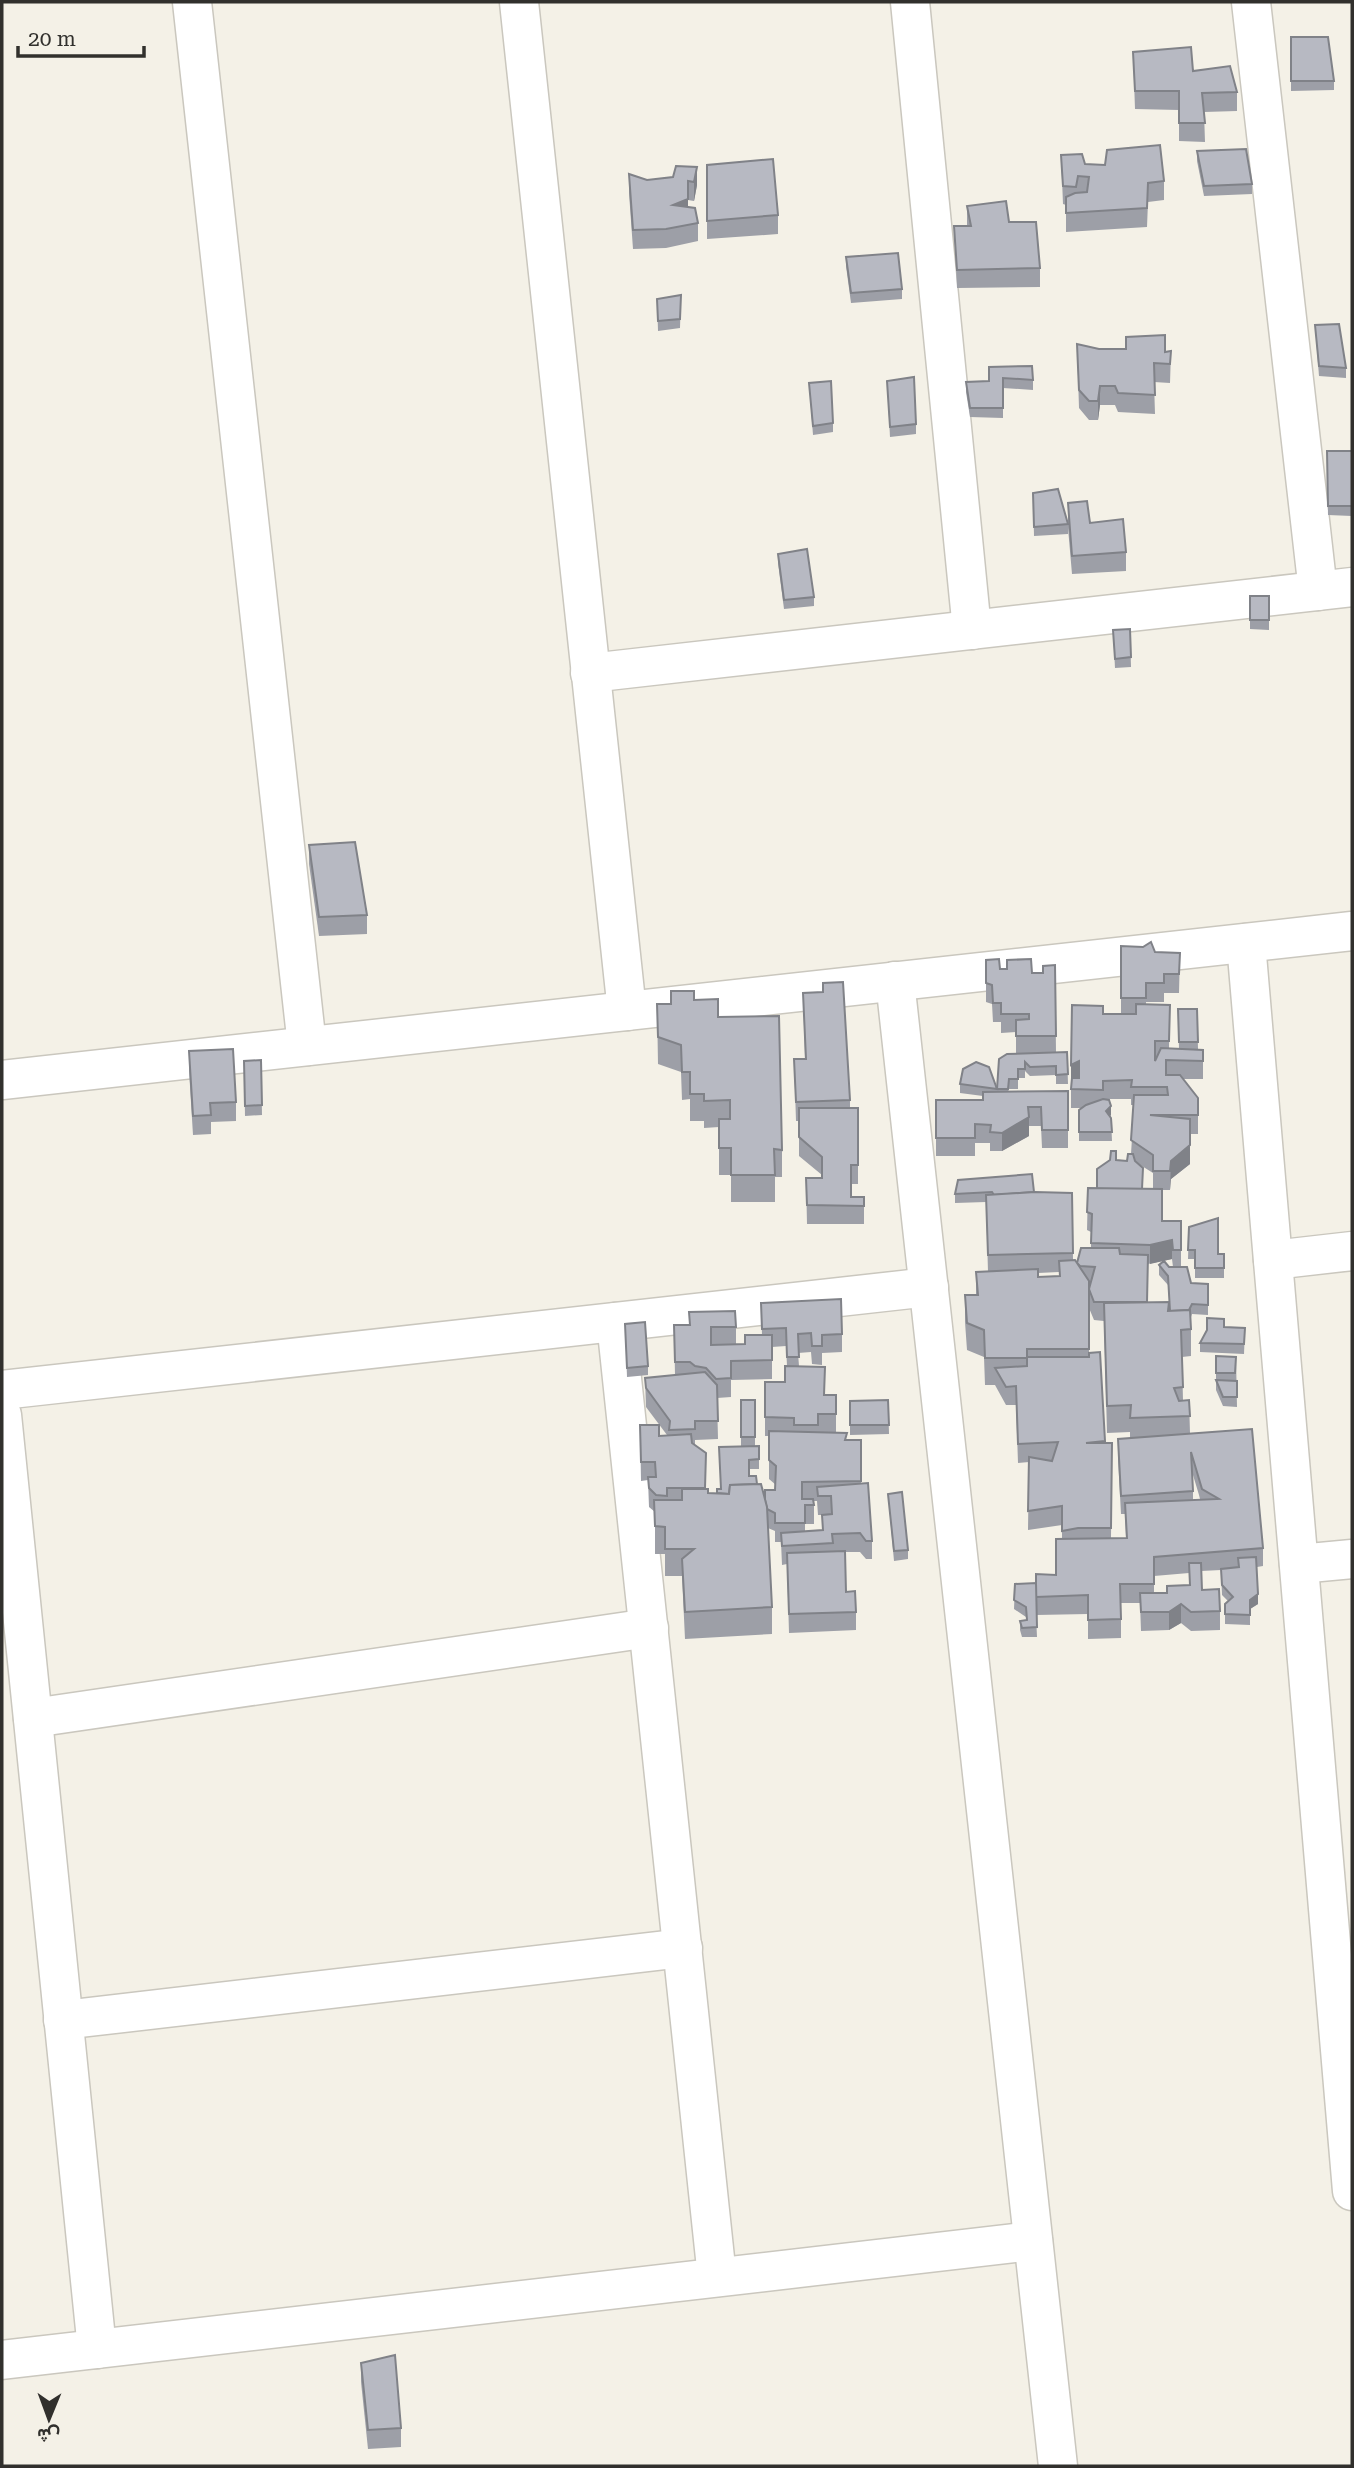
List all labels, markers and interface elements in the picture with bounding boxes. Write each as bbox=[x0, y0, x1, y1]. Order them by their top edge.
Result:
scale bar bbox=[18, 14, 144, 58]
text: 20 m bbox=[28, 27, 76, 51]
north arrow bbox=[14, 2384, 84, 2454]
text: ش bbox=[37, 2424, 60, 2447]

